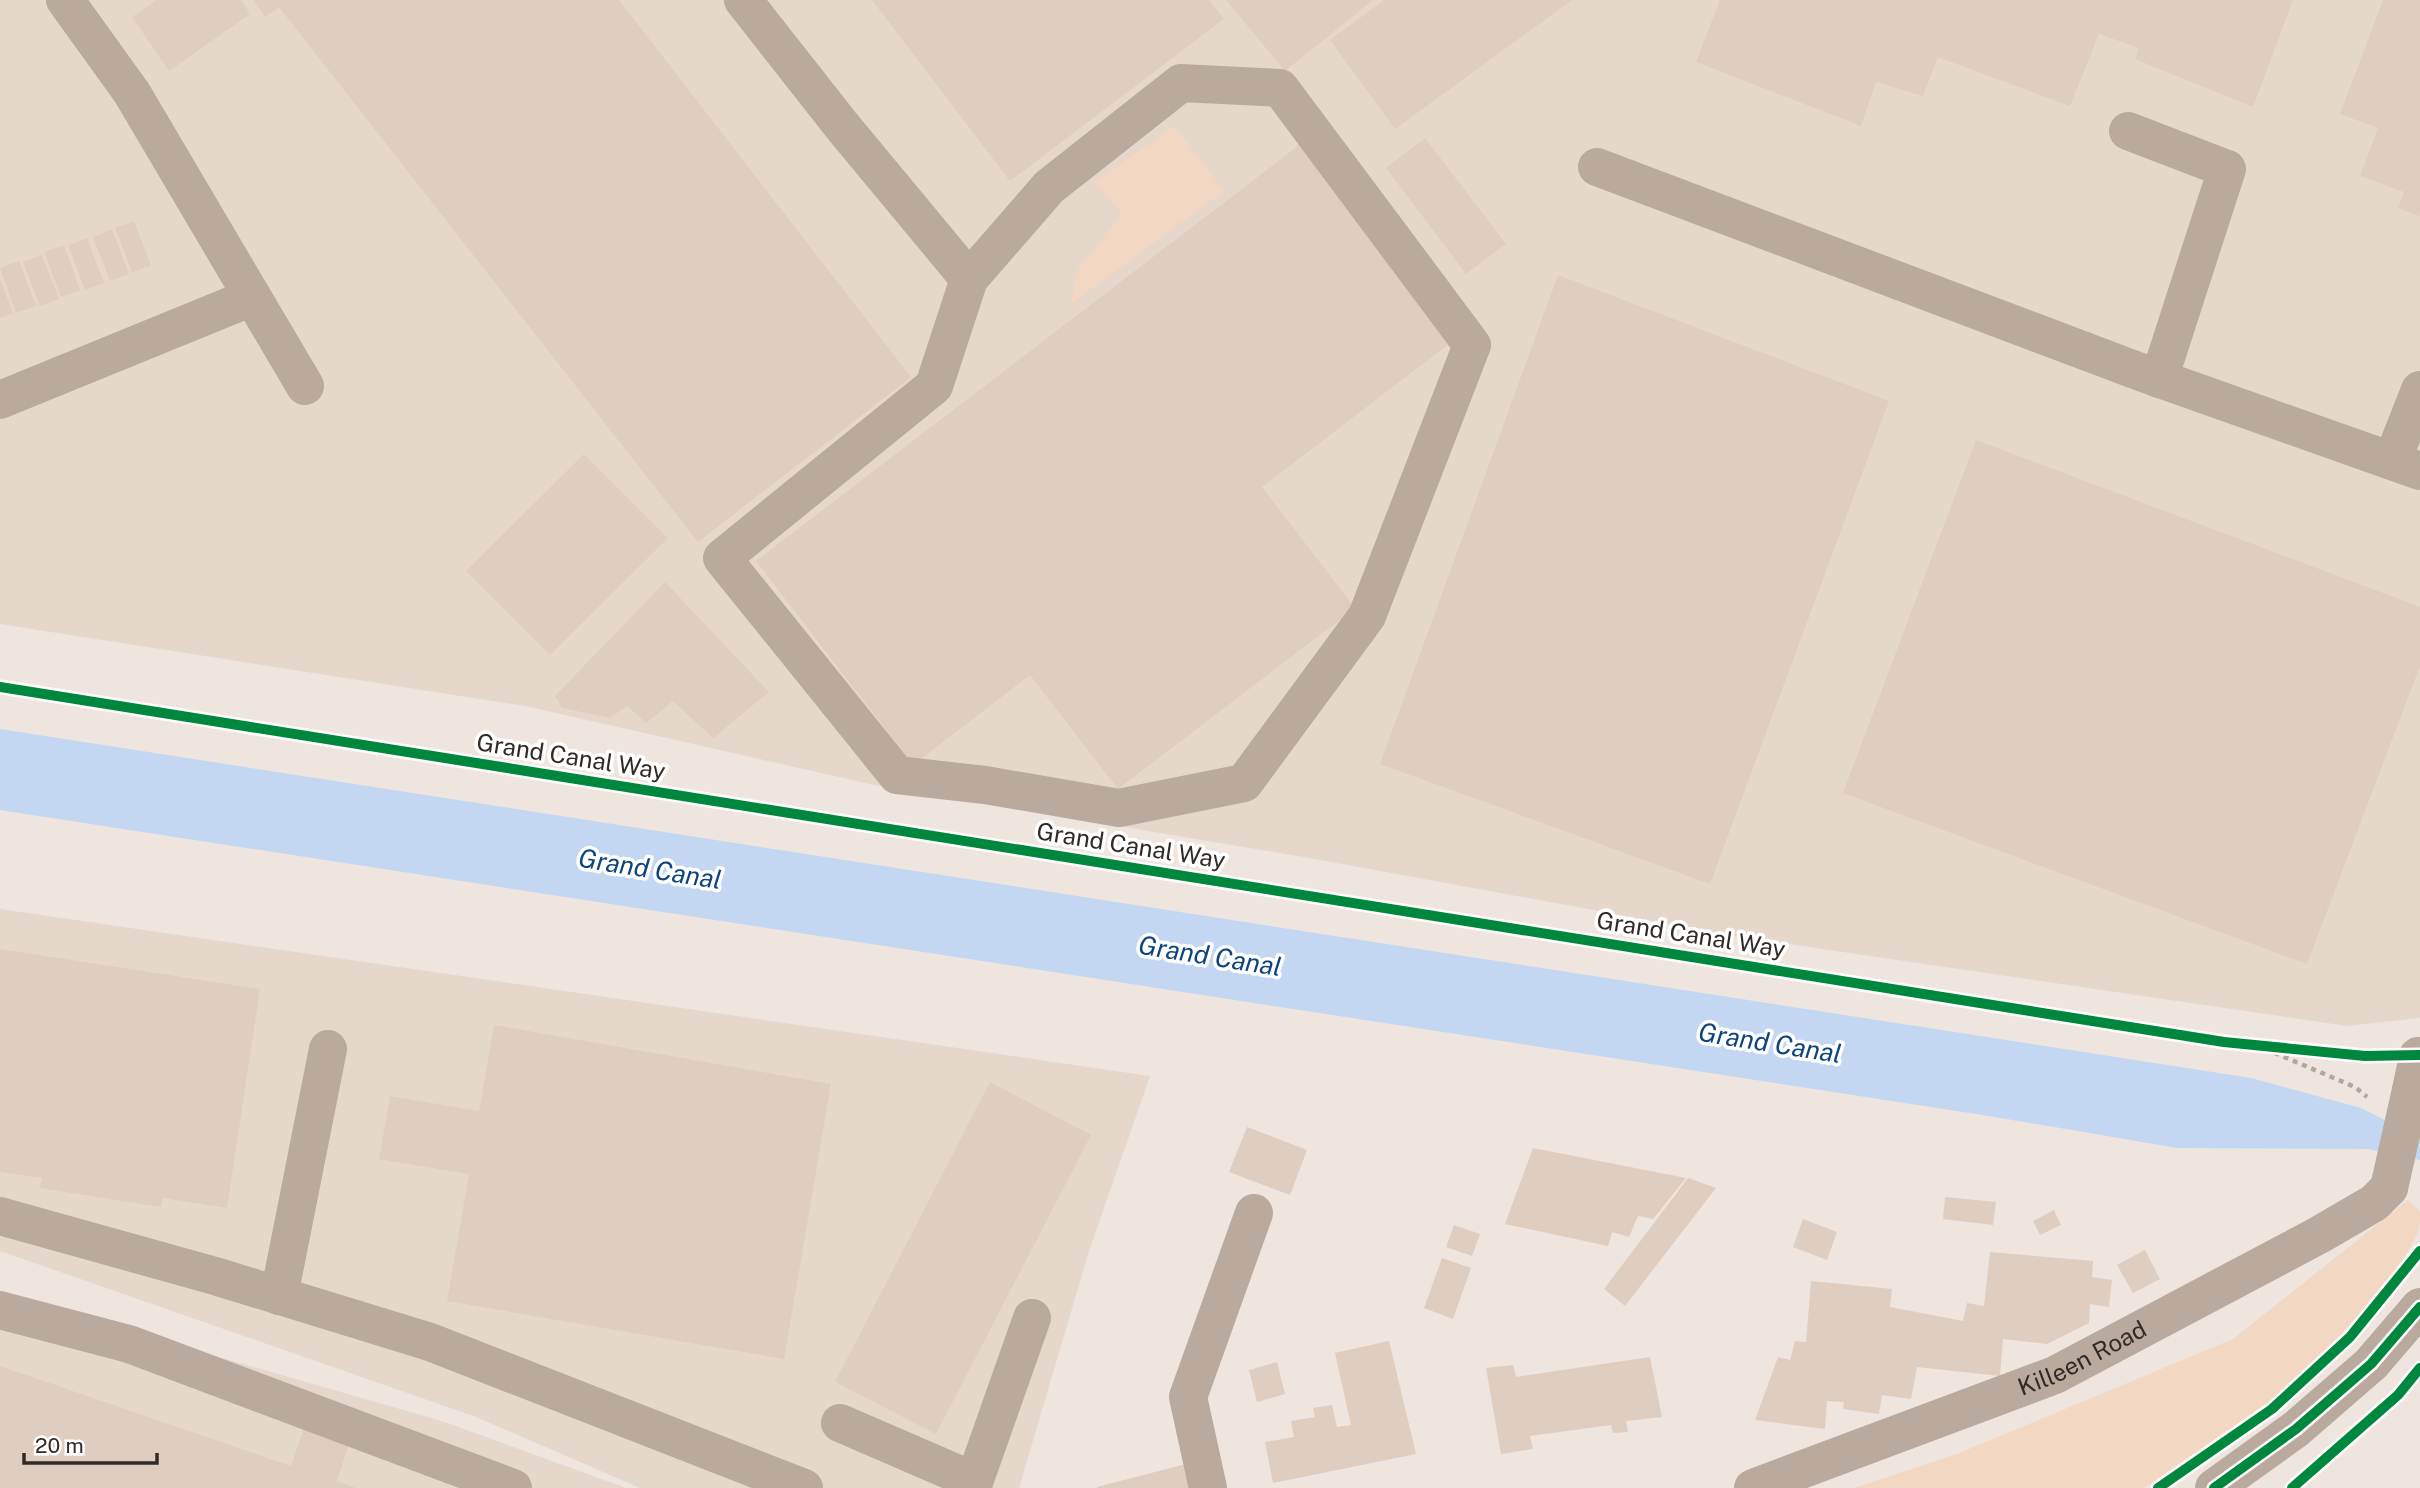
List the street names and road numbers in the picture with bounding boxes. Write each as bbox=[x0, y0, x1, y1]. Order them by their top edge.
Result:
street label: Grand Canal Way bbox=[475, 727, 668, 785]
street label: Grand Canal Way bbox=[1035, 816, 1228, 874]
street label: Grand Canal Way bbox=[1595, 905, 1788, 963]
street label: Killeen Road bbox=[2014, 1314, 2151, 1401]

